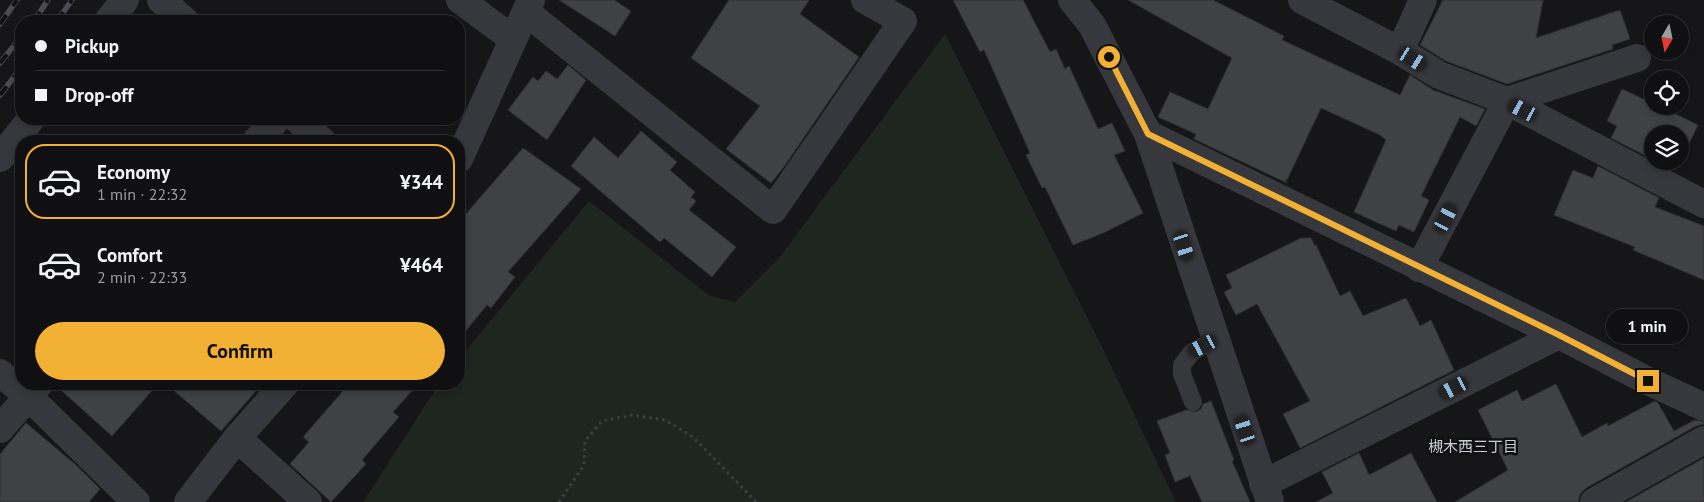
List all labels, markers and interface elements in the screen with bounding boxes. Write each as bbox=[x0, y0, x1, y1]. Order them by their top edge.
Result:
north arrow bbox=[1644, 15, 1689, 60]
map controls bbox=[1644, 15, 1689, 170]
text: Pickup bbox=[65, 34, 119, 58]
car bbox=[1396, 45, 1429, 73]
route start bbox=[1098, 46, 1120, 68]
button: locate bbox=[1644, 70, 1689, 115]
text: Drop-off bbox=[65, 83, 133, 107]
car bbox=[1506, 96, 1539, 124]
button: layers bbox=[1644, 125, 1689, 170]
icon: car bbox=[37, 159, 82, 204]
text: Economy bbox=[97, 160, 170, 184]
text: ¥344 bbox=[400, 170, 443, 194]
text: 1 min · 22:32 bbox=[97, 184, 187, 204]
car bbox=[1432, 201, 1459, 235]
car bbox=[1172, 229, 1195, 263]
icon: car bbox=[37, 242, 82, 287]
text: Comfort bbox=[97, 243, 163, 267]
text: ¥464 bbox=[400, 253, 443, 277]
text: 2 min · 22:33 bbox=[97, 267, 187, 287]
callout: 1 min bbox=[1607, 308, 1689, 344]
text: 1 min bbox=[1627, 316, 1667, 336]
button: Confirm bbox=[35, 322, 445, 380]
car bbox=[1186, 333, 1219, 359]
route end bbox=[1637, 370, 1659, 392]
car bbox=[1437, 375, 1470, 401]
car bbox=[1233, 413, 1256, 447]
district label: 槻木西三丁目 bbox=[1428, 437, 1518, 456]

